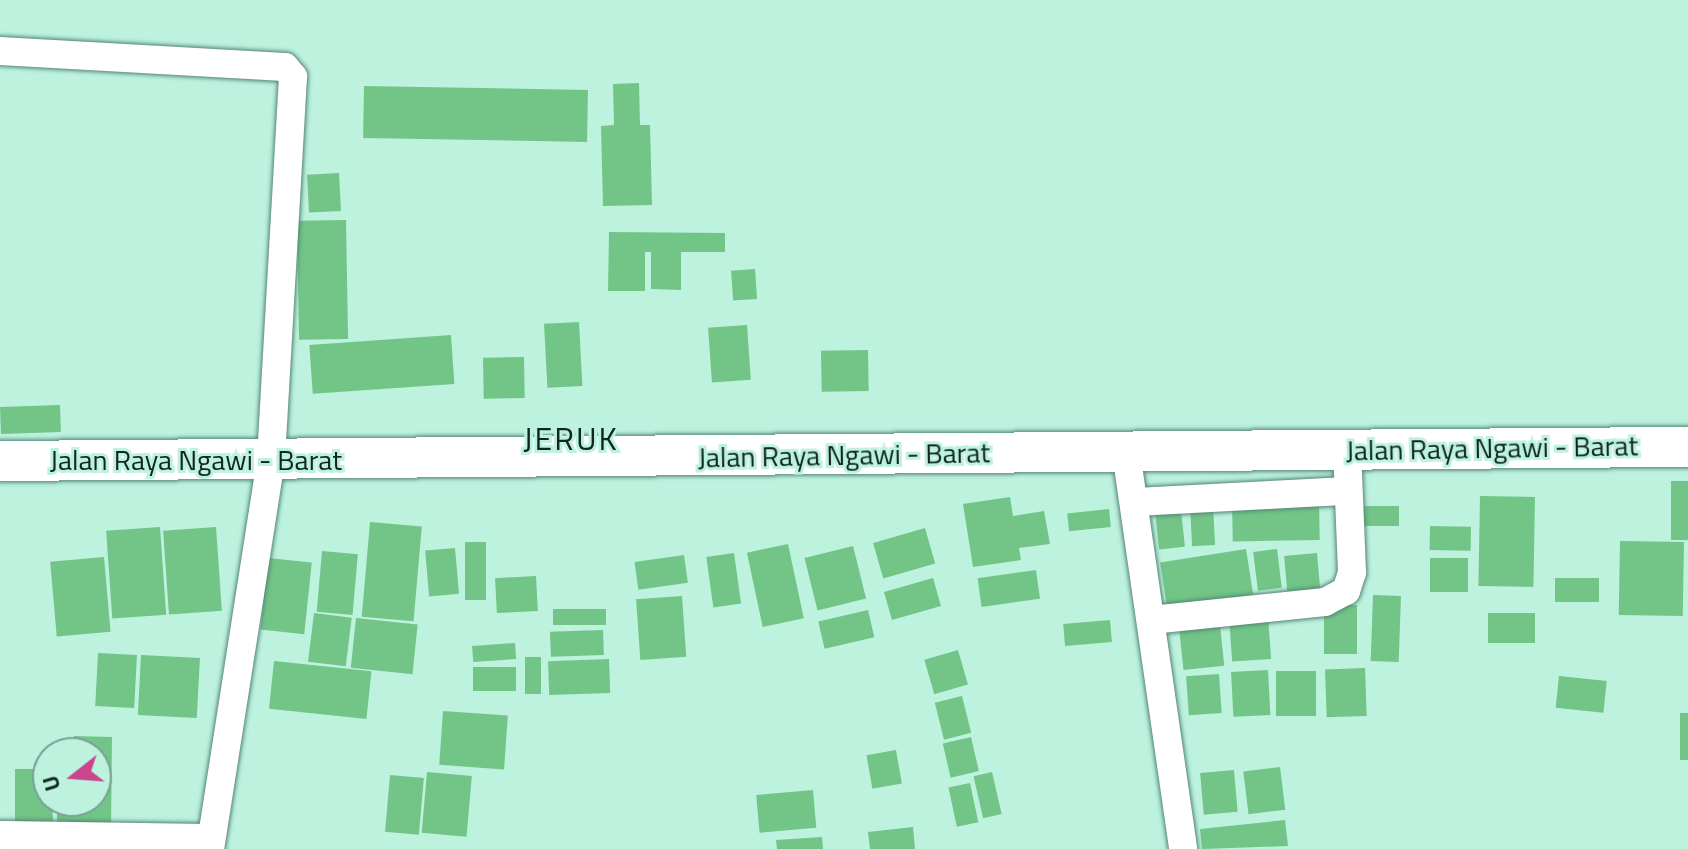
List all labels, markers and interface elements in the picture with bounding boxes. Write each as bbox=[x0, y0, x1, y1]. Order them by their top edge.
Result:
district label: JERUK bbox=[523, 419, 619, 457]
street label: Jalan Raya Ngawi - Barat bbox=[1346, 429, 1638, 467]
street label: Jalan Raya Ngawi - Barat bbox=[698, 436, 990, 474]
street label: Jalan Raya Ngawi - Barat bbox=[50, 443, 342, 477]
north arrow bbox=[32, 737, 112, 817]
text: U bbox=[33, 772, 69, 795]

